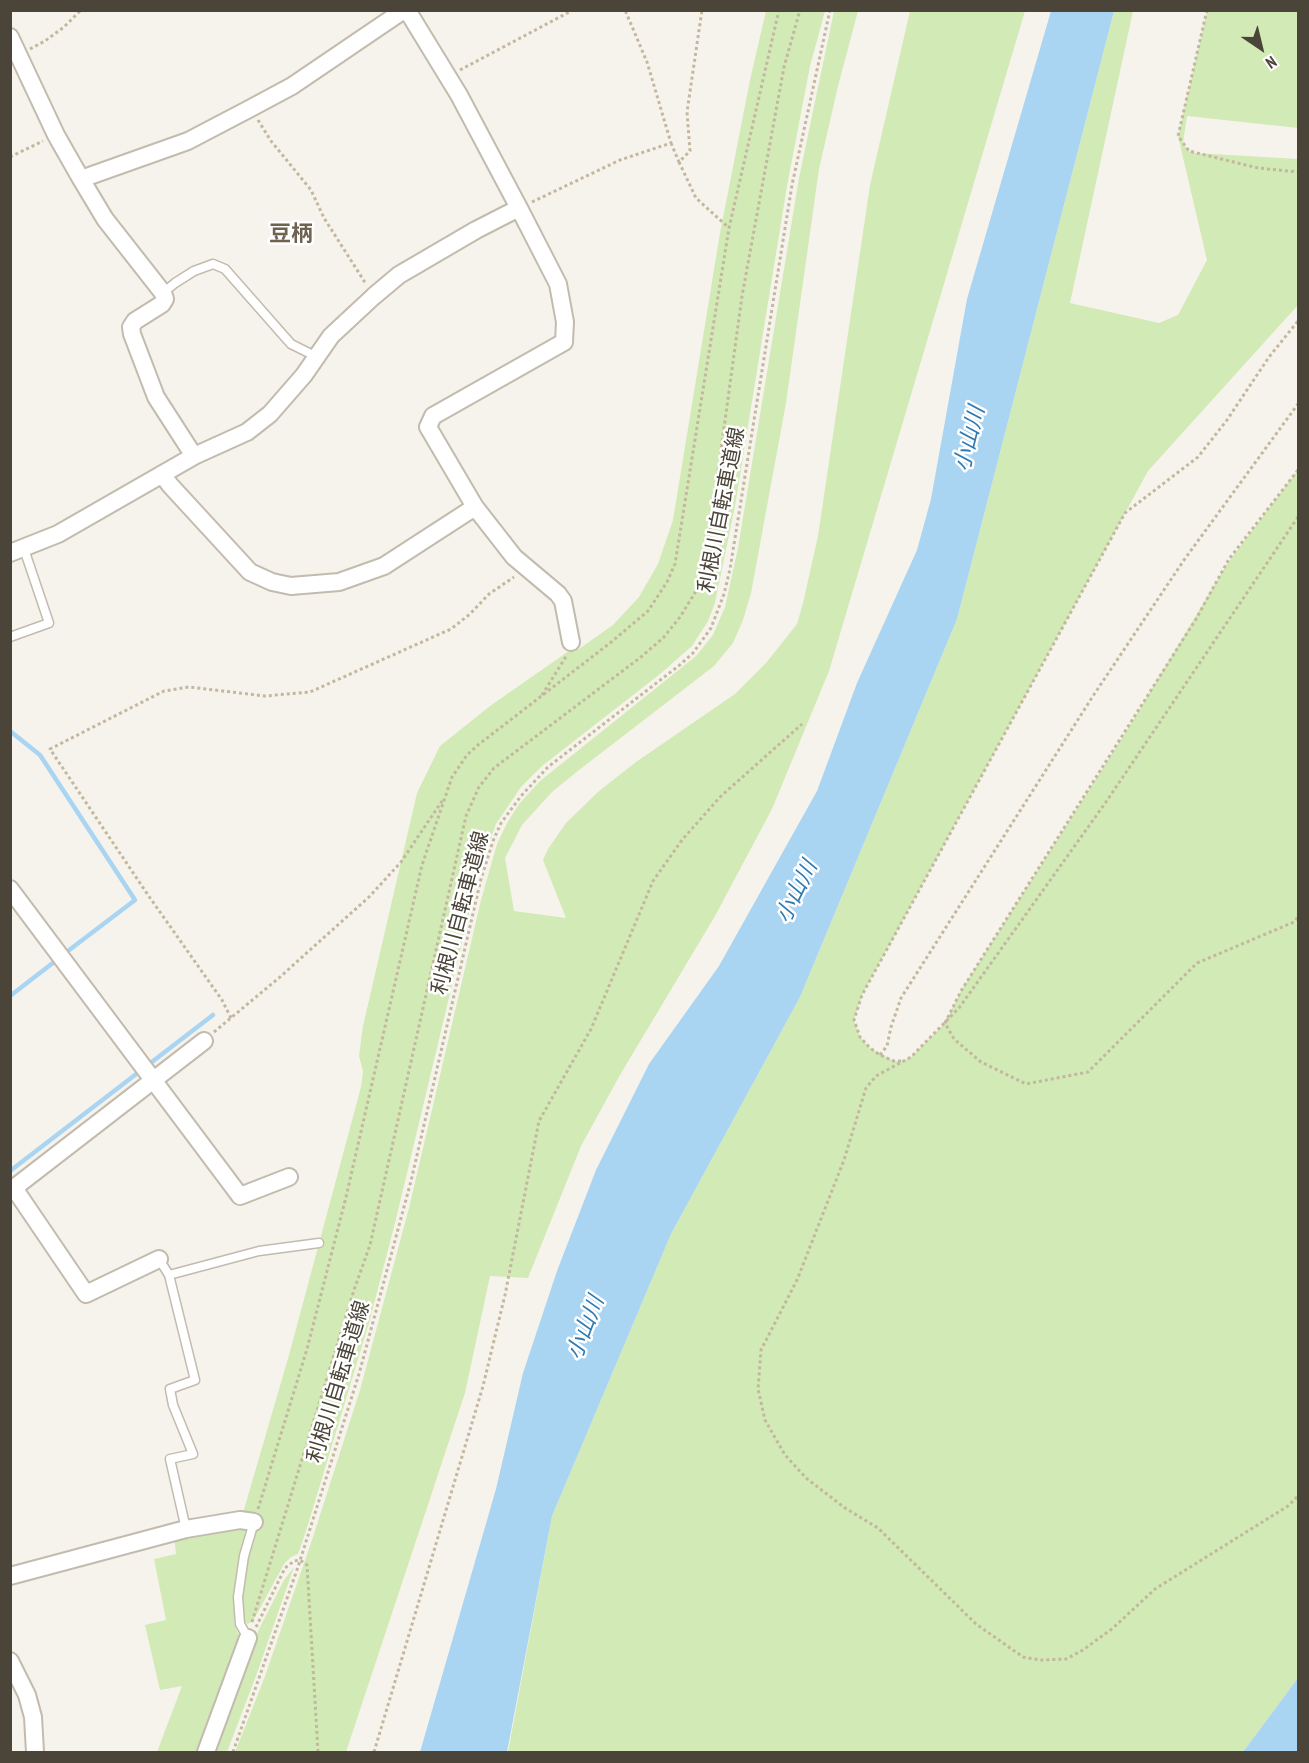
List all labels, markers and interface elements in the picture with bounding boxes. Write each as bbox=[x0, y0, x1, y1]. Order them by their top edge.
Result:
north arrow bbox=[1231, 18, 1291, 78]
text: N bbox=[1262, 52, 1281, 73]
district label: 豆柄 bbox=[269, 222, 313, 248]
water label: 小山川 bbox=[949, 404, 991, 474]
street label: 利根川自転車道線 bbox=[694, 425, 750, 595]
street label: 利根川自転車道線 bbox=[427, 829, 495, 997]
water label: 小山川 bbox=[771, 857, 823, 927]
water label: 小山川 bbox=[562, 1292, 610, 1364]
street label: 利根川自転車道線 bbox=[302, 1298, 376, 1466]

